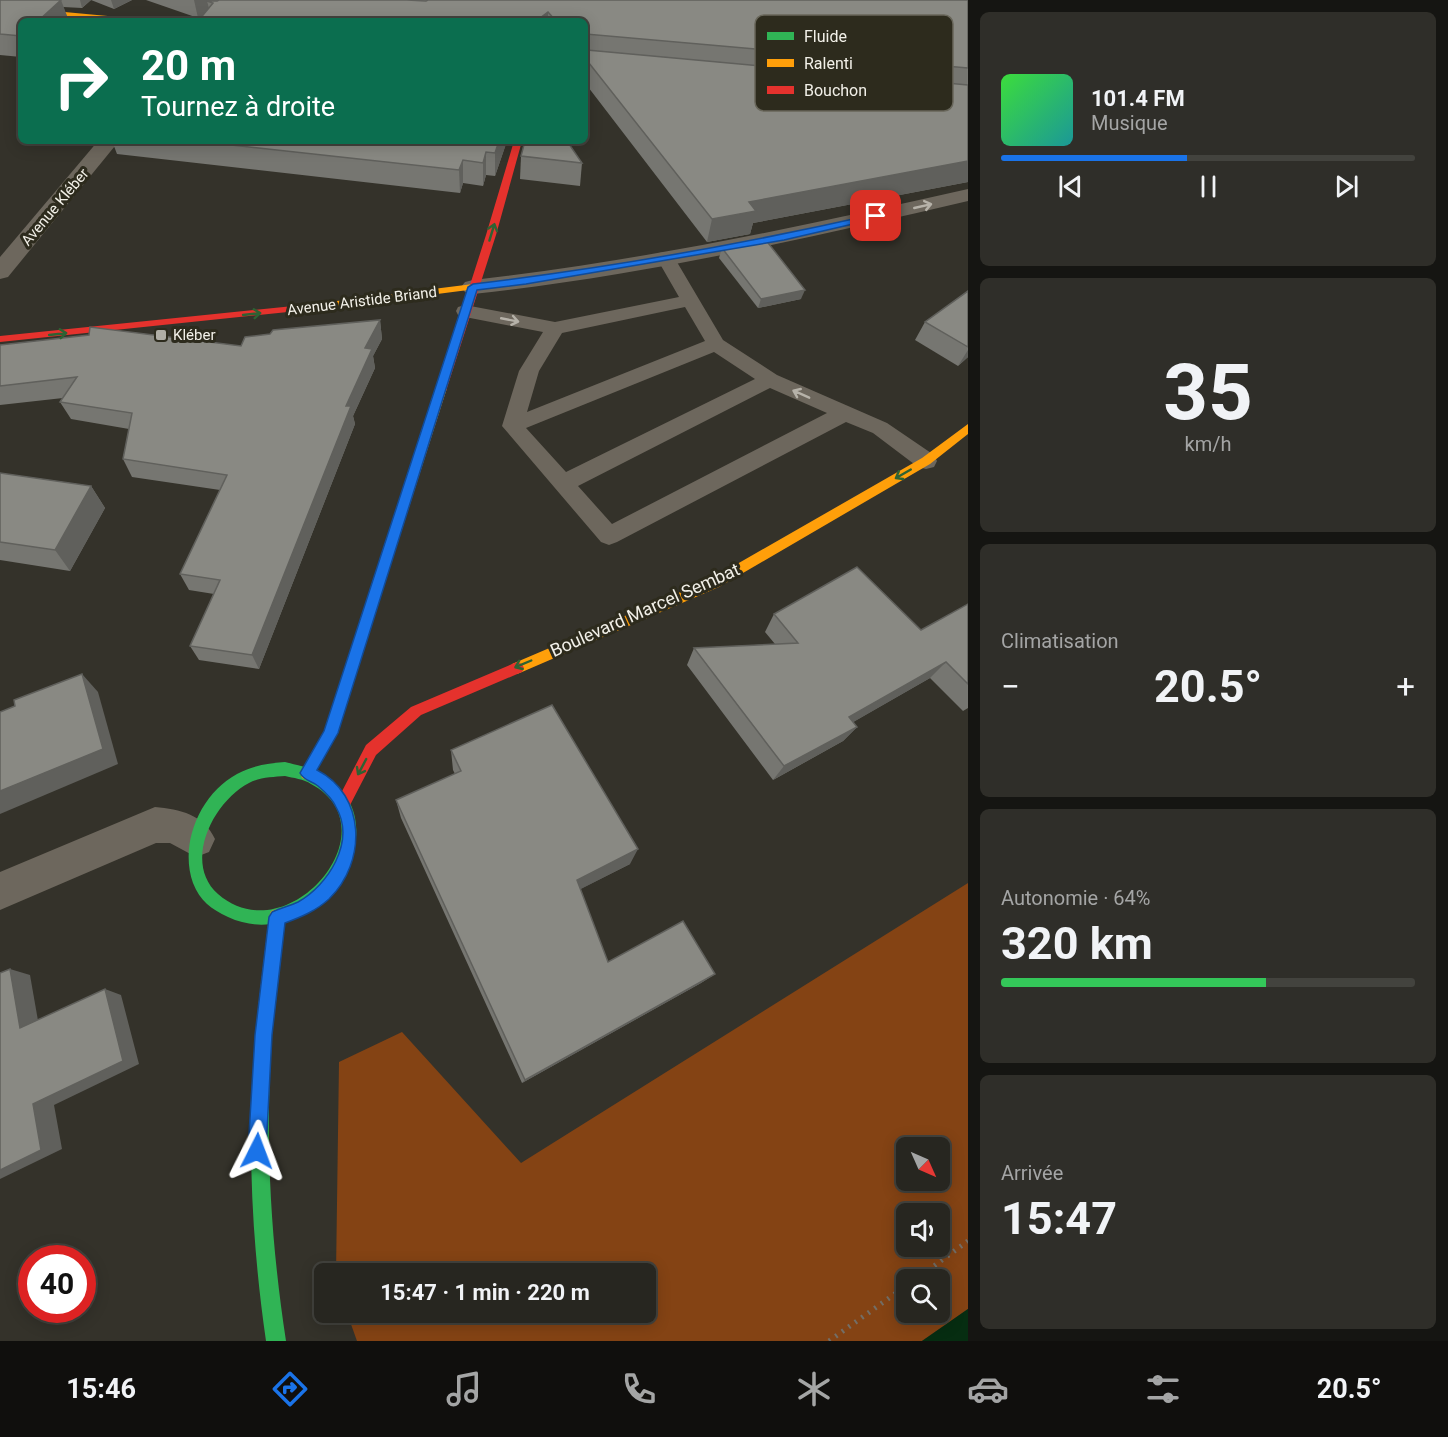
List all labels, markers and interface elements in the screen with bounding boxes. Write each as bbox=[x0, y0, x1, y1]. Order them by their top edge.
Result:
legend bbox=[755, 15, 953, 111]
text: Fluide bbox=[804, 27, 847, 46]
text: 20 m bbox=[141, 41, 236, 90]
icon: right bbox=[42, 42, 120, 120]
text: Ralenti bbox=[804, 54, 853, 73]
text: Bouchon bbox=[804, 81, 867, 100]
text: 101.4 FM bbox=[1091, 86, 1185, 111]
text: Tournez à droite bbox=[141, 91, 335, 123]
text: Musique bbox=[1091, 111, 1168, 135]
street label: Avenue Kléber bbox=[17, 165, 93, 249]
icon: previous bbox=[1054, 170, 1087, 203]
icon: pause bbox=[1192, 170, 1225, 203]
icon: next bbox=[1330, 170, 1363, 203]
pin bbox=[850, 190, 901, 241]
icon: arrive bbox=[859, 199, 892, 232]
one-way arrow bbox=[913, 199, 932, 211]
one-way arrow bbox=[487, 223, 498, 242]
street label: Avenue Aristide Briand bbox=[286, 283, 438, 319]
one-way arrow bbox=[242, 308, 262, 319]
one-way arrow bbox=[499, 315, 519, 326]
place label: Kléber bbox=[173, 326, 215, 344]
one-way arrow bbox=[48, 328, 68, 339]
marker: Kléber bbox=[154, 328, 168, 342]
text: 35 bbox=[1163, 347, 1253, 438]
one-way arrow bbox=[792, 387, 810, 398]
text: km/h bbox=[1185, 432, 1231, 456]
one-way arrow bbox=[895, 468, 912, 480]
street label: Boulevard Marcel Sembat bbox=[547, 558, 743, 661]
text: Climatisation bbox=[1001, 629, 1119, 653]
one-way arrow bbox=[514, 659, 532, 670]
text: 20.5° bbox=[1154, 660, 1262, 713]
text: − bbox=[1001, 667, 1020, 706]
text: + bbox=[1396, 667, 1415, 706]
one-way arrow bbox=[356, 758, 368, 776]
text: Autonomie · 64% bbox=[1001, 886, 1150, 910]
text: 320 km bbox=[1001, 917, 1153, 970]
position arrow bbox=[225, 1119, 289, 1183]
north arrow bbox=[896, 1137, 950, 1191]
map controls bbox=[896, 1137, 950, 1323]
text: Arrivée bbox=[1001, 1161, 1063, 1185]
text: 15:47 bbox=[1001, 1192, 1117, 1245]
button: sound bbox=[896, 1203, 950, 1257]
speed limit sign: 40 bbox=[18, 1245, 96, 1323]
button: search bbox=[896, 1269, 950, 1323]
text: 15:47 · 1 min · 220 m bbox=[380, 1280, 590, 1305]
icon: directions bbox=[269, 1368, 311, 1410]
icon: music bbox=[443, 1368, 485, 1410]
icon: phone bbox=[618, 1368, 660, 1410]
icon: climate bbox=[793, 1368, 835, 1410]
icon: car bbox=[967, 1368, 1009, 1410]
icon: filters bbox=[1142, 1368, 1184, 1410]
text: 15:46 bbox=[66, 1373, 136, 1405]
text: 20.5° bbox=[1317, 1373, 1382, 1405]

